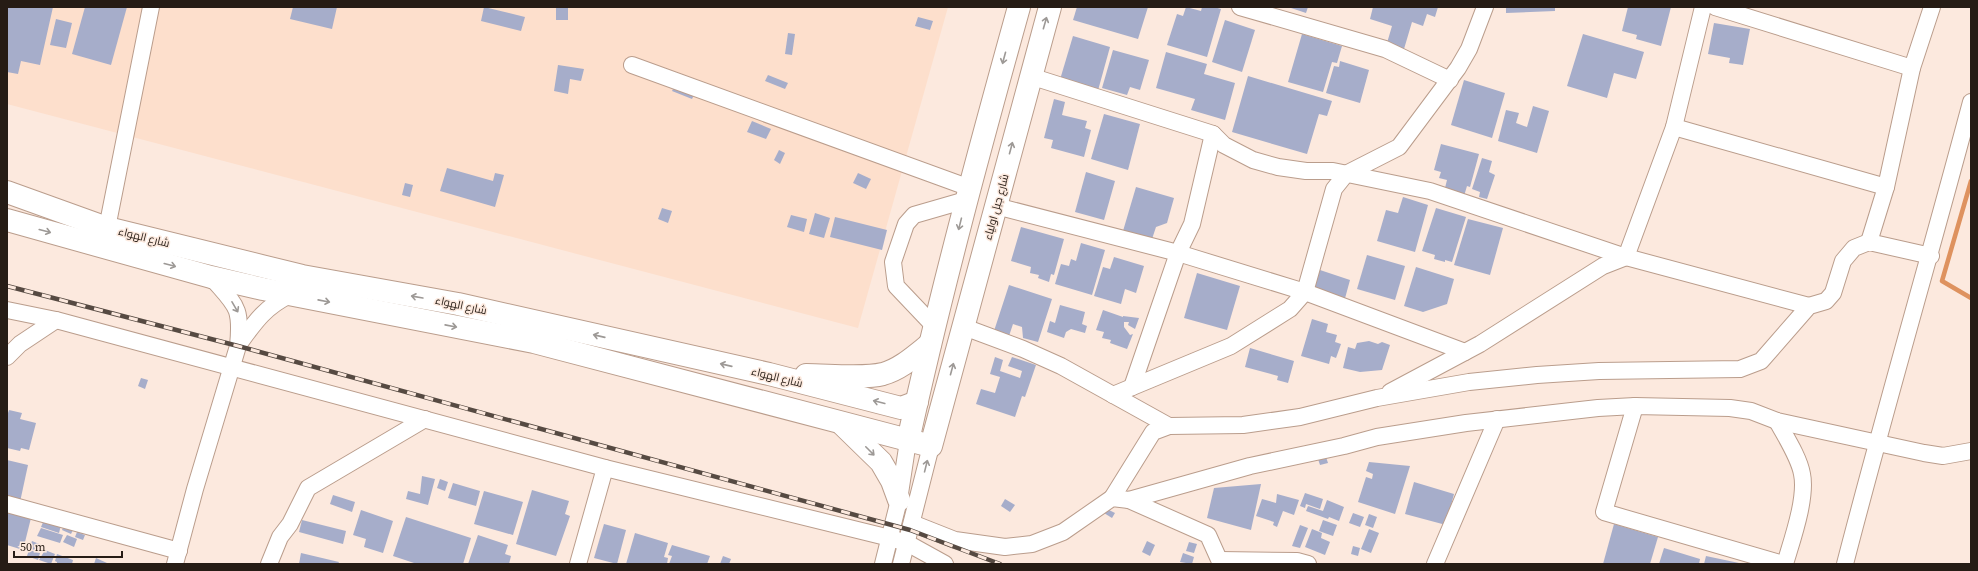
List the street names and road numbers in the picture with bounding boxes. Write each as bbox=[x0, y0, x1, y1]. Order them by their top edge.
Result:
street label: شارع جبل اولياء bbox=[980, 172, 1013, 242]
street label: شارع الهواء bbox=[117, 224, 171, 251]
street label: شارع الهواء bbox=[434, 293, 488, 318]
street label: شارع الهواء bbox=[750, 364, 804, 391]

